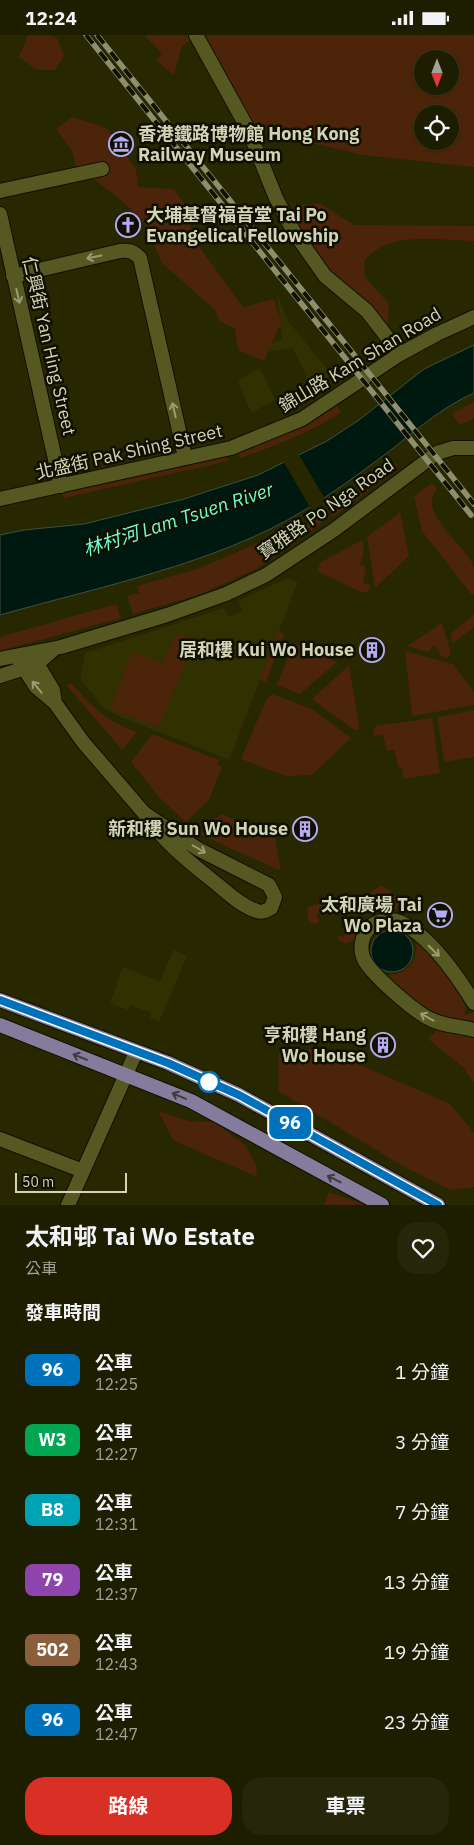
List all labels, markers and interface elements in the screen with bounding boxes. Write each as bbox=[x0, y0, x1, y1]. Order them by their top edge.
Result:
text: 12:24 bbox=[25, 6, 77, 30]
north arrow bbox=[414, 50, 459, 95]
map controls bbox=[414, 50, 459, 150]
button: locate bbox=[414, 105, 459, 150]
place label: 香港鐵路博物館 Hong Kong Railway Museum bbox=[138, 122, 359, 166]
museum icon: 香港鐵路博物館 Hong Kong Railway Museum bbox=[108, 131, 134, 157]
place label: 大埔基督福音堂 Tai Po Evangelical Fellowship bbox=[146, 203, 339, 247]
church icon: 大埔基督福音堂 Tai Po Evangelical Fellowship bbox=[115, 212, 141, 238]
one-way arrow bbox=[87, 253, 103, 262]
street label: 仁興街 Yan Hing Street bbox=[18, 254, 81, 437]
one-way arrow bbox=[14, 288, 23, 304]
street label: 錦山路 Kam Shan Road bbox=[274, 302, 445, 417]
one-way arrow bbox=[169, 402, 178, 418]
street label: 北盛街 Pak Shing Street bbox=[33, 419, 224, 484]
street label: 寶雅路 Po Nga Road bbox=[253, 453, 398, 564]
water label: 林村河 Lam Tsuen River bbox=[80, 477, 277, 561]
building icon: 居和樓 Kui Wo House bbox=[359, 637, 385, 663]
place label: 居和樓 Kui Wo House bbox=[179, 638, 354, 661]
one-way arrow bbox=[32, 681, 43, 694]
building icon: 新和樓 Sun Wo House bbox=[292, 816, 318, 842]
place label: 新和樓 Sun Wo House bbox=[108, 817, 288, 840]
one-way arrow bbox=[192, 844, 207, 854]
place label: 太和廣場 Tai Wo Plaza bbox=[321, 893, 422, 937]
supermarket icon: 太和廣場 Tai Wo Plaza bbox=[427, 902, 453, 928]
one-way arrow bbox=[428, 945, 440, 958]
one-way arrow bbox=[420, 1012, 435, 1022]
place label: 亨和樓 Hang Wo House bbox=[264, 1023, 366, 1067]
building icon: 亨和樓 Hang Wo House bbox=[370, 1032, 396, 1058]
one-way arrow bbox=[73, 1052, 88, 1061]
unlabelled marker bbox=[198, 1071, 220, 1093]
one-way arrow bbox=[172, 1091, 187, 1101]
line badge: 96 bbox=[268, 1107, 312, 1139]
text: 96 bbox=[279, 1111, 301, 1134]
scale bar bbox=[15, 1170, 128, 1193]
text: 50 m bbox=[22, 1173, 54, 1191]
one-way arrow bbox=[327, 1174, 342, 1183]
text: 太和邨 Tai Wo Estate bbox=[25, 1220, 255, 1252]
button: heart bbox=[397, 1222, 449, 1274]
text: 公車 bbox=[25, 1258, 57, 1278]
text: 發車時間 bbox=[25, 1300, 101, 1324]
text: 公車 bbox=[95, 1350, 133, 1374]
text: 96 bbox=[42, 1358, 63, 1381]
text: 1 分鐘 bbox=[395, 1360, 449, 1384]
text: 12:25 bbox=[95, 1374, 138, 1394]
text: 公車 bbox=[95, 1420, 133, 1444]
text: W3 bbox=[38, 1428, 67, 1451]
text: 3 分鐘 bbox=[395, 1430, 449, 1454]
text: 12:27 bbox=[95, 1444, 138, 1464]
text: 公車 bbox=[95, 1490, 133, 1514]
text: B8 bbox=[41, 1498, 64, 1521]
text: 7 分鐘 bbox=[395, 1500, 449, 1524]
text: 12:31 bbox=[95, 1514, 138, 1534]
text: 公車 bbox=[95, 1560, 133, 1584]
text: 79 bbox=[42, 1568, 63, 1591]
text: 13 分鐘 bbox=[384, 1570, 449, 1594]
text: 12:37 bbox=[95, 1584, 138, 1604]
text: 公車 bbox=[95, 1630, 133, 1654]
text: 502 bbox=[36, 1638, 69, 1661]
text: 19 分鐘 bbox=[384, 1640, 449, 1664]
text: 12:43 bbox=[95, 1654, 138, 1674]
text: 公車 bbox=[95, 1700, 133, 1724]
text: 96 bbox=[42, 1708, 63, 1731]
text: 23 分鐘 bbox=[384, 1710, 449, 1734]
text: 12:47 bbox=[95, 1724, 138, 1744]
button: 路線 bbox=[25, 1777, 232, 1835]
button: 車票 bbox=[242, 1777, 449, 1835]

